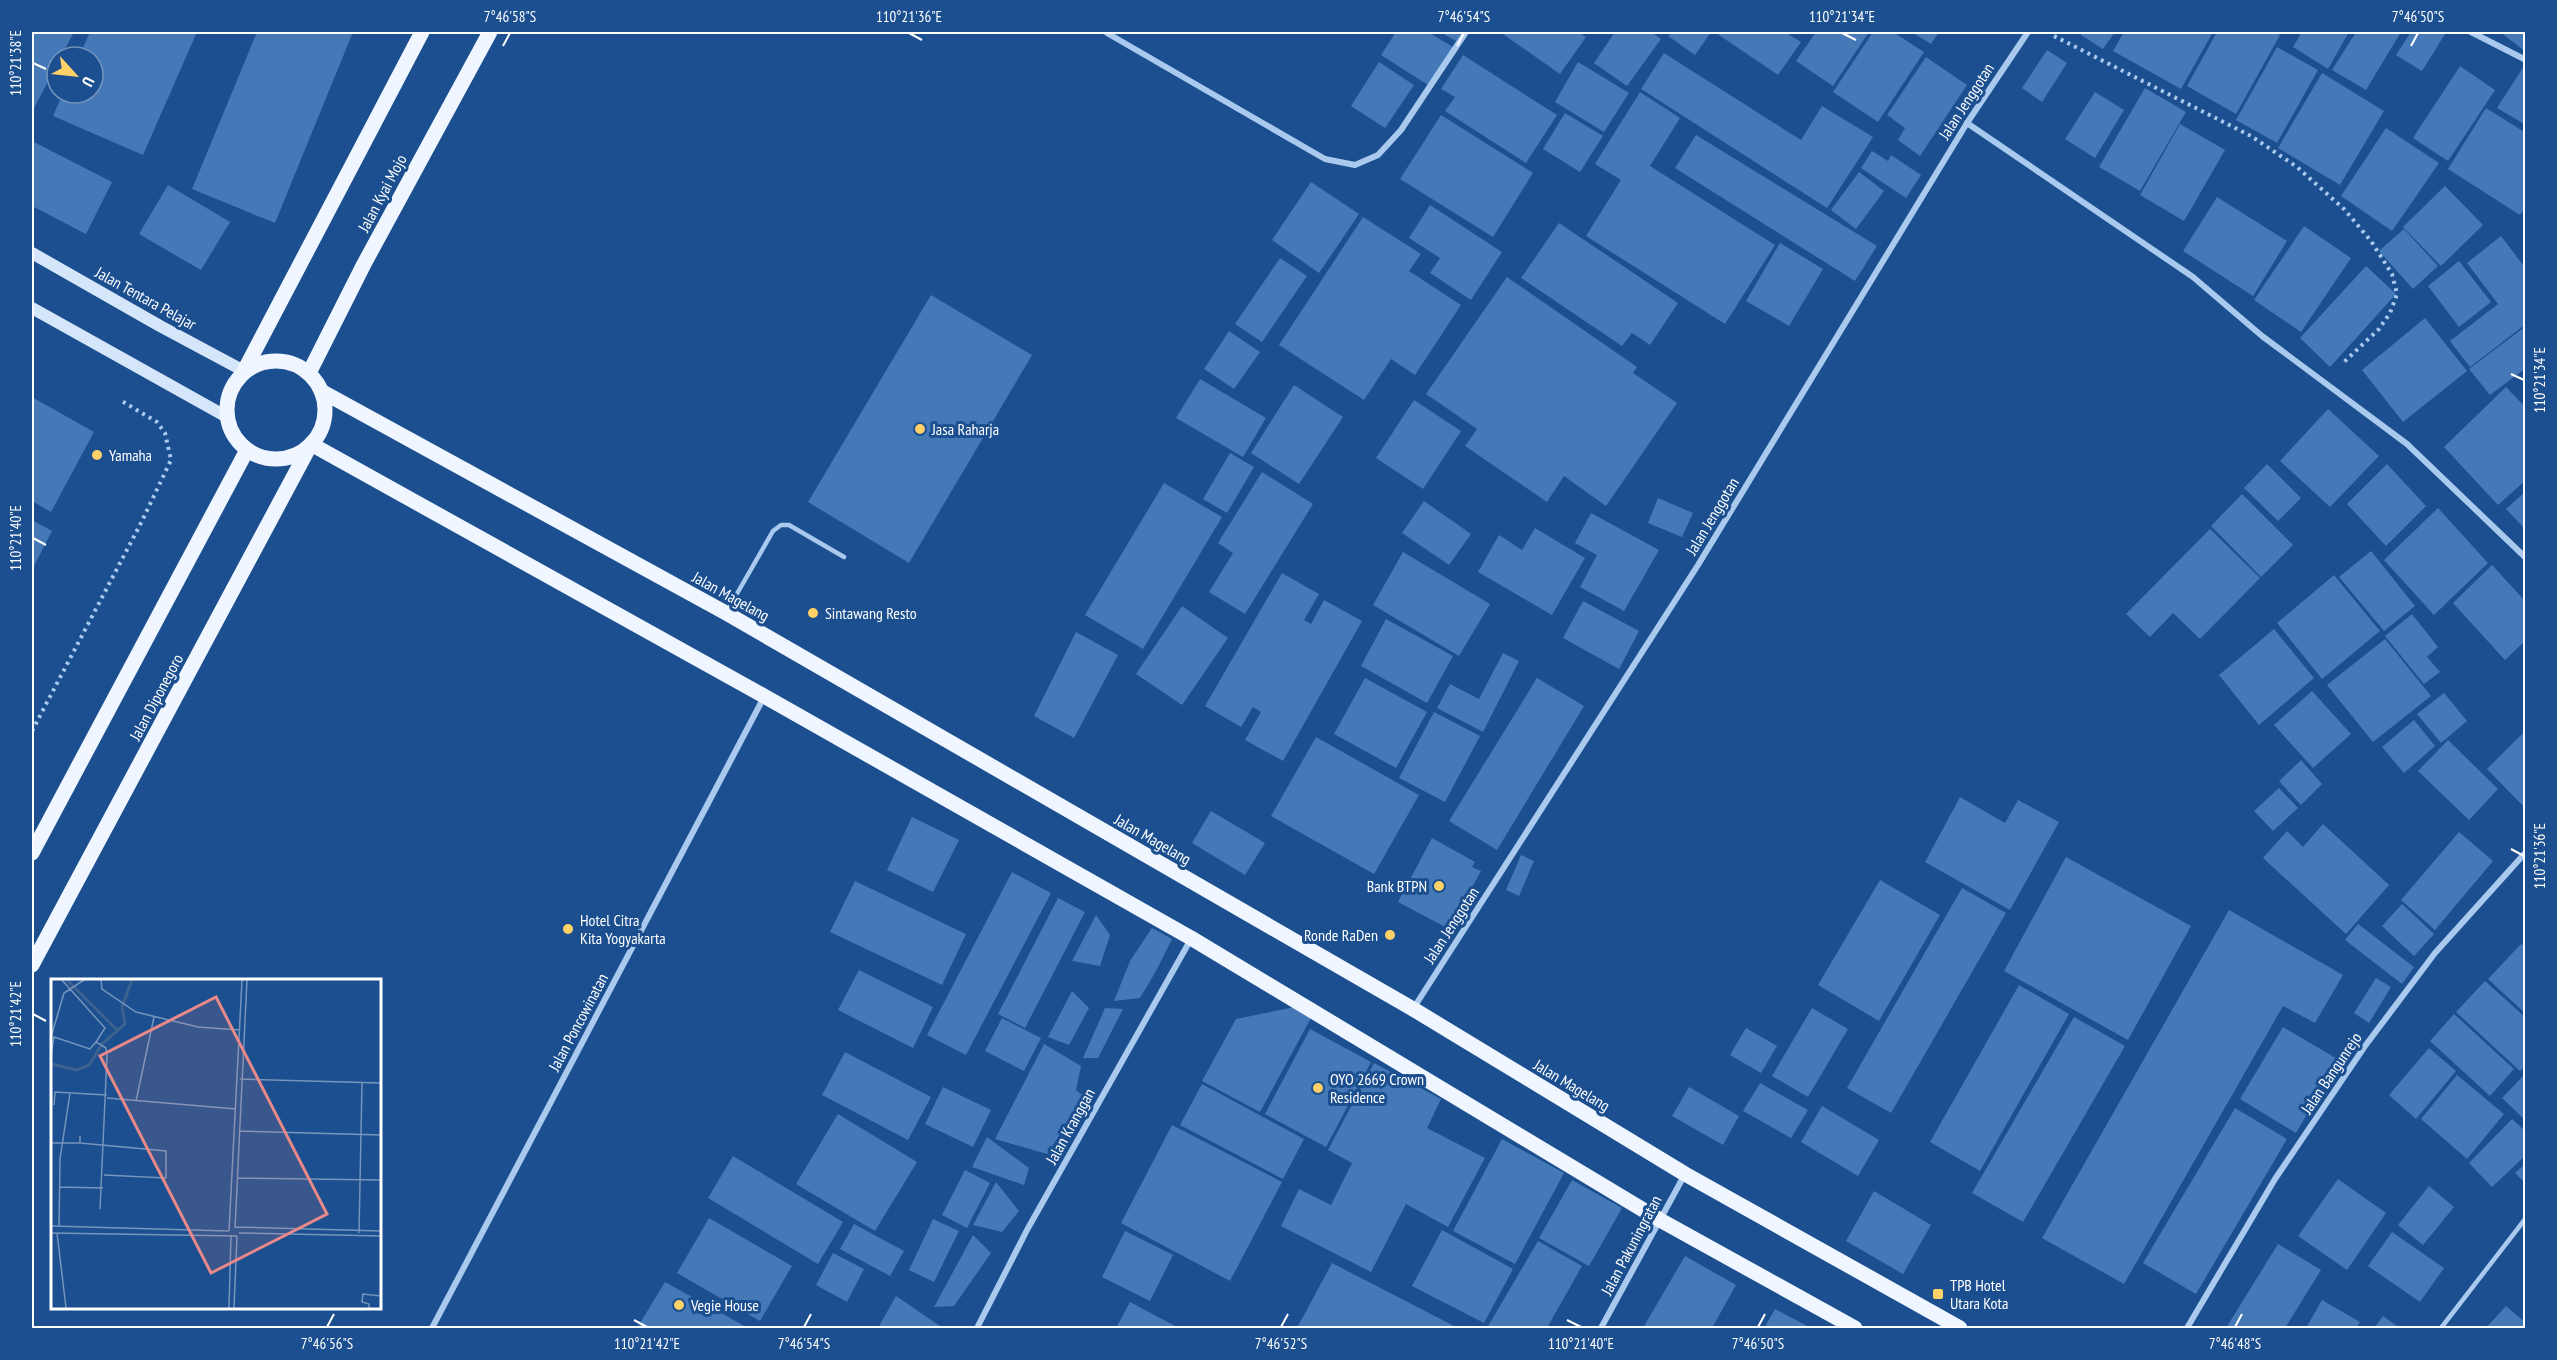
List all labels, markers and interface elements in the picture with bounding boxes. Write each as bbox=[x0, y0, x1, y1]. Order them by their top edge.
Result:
text: 7°46'58"S bbox=[484, 7, 536, 26]
text: 110°21'36"E bbox=[876, 7, 942, 26]
text: 7°46'54"S bbox=[1438, 7, 1490, 26]
text: 110°21'34"E bbox=[1809, 7, 1875, 26]
text: 7°46'50"S bbox=[2392, 7, 2444, 26]
text: 110°21'38"E bbox=[6, 30, 25, 96]
north arrow bbox=[45, 45, 105, 105]
street label: Jalan Jenggotan bbox=[1933, 59, 1998, 144]
text: U bbox=[78, 74, 99, 90]
street label: Jalan Kyai Mojo bbox=[353, 151, 411, 236]
street label: Jalan Tentara Pelajar bbox=[91, 262, 200, 334]
text: 110°21'34"E bbox=[2530, 347, 2549, 413]
place label: Jasa Raharja bbox=[931, 419, 999, 439]
marker: Jasa Raharja bbox=[913, 422, 927, 436]
place label: Yamaha bbox=[109, 445, 152, 465]
marker: Yamaha bbox=[90, 448, 104, 462]
street label: Jalan Jenggotan bbox=[1681, 474, 1743, 559]
text: 110°21'40"E bbox=[6, 505, 25, 571]
street label: Jalan Magelang bbox=[688, 566, 773, 625]
place label: Sintawang Resto bbox=[825, 603, 917, 623]
marker: Sintawang Resto bbox=[806, 606, 820, 620]
street label: Jalan Diponegoro bbox=[124, 650, 187, 745]
street label: Jalan Magelang bbox=[1110, 809, 1195, 869]
text: 110°21'36"E bbox=[2530, 823, 2549, 889]
place label: Bank BTPN bbox=[1367, 876, 1427, 896]
marker: Bank BTPN bbox=[1432, 879, 1446, 893]
street label: Jalan Jenggotan bbox=[1418, 883, 1483, 968]
place label: Hotel Citra Kita Yogyakarta bbox=[580, 910, 666, 948]
marker: Hotel Citra Kita Yogyakarta bbox=[561, 922, 575, 936]
place label: Ronde RaDen bbox=[1304, 925, 1378, 945]
marker: Ronde RaDen bbox=[1383, 928, 1397, 942]
street label: Jalan Poncowinatan bbox=[543, 970, 612, 1075]
inset map bbox=[51, 979, 381, 1309]
text: 110°21'42"E bbox=[6, 981, 25, 1047]
street label: Jalan Bangunrejo bbox=[2296, 1028, 2366, 1118]
street label: Jalan Magelang bbox=[1530, 1054, 1614, 1115]
place label: OYO 2669 Crown Residence bbox=[1330, 1069, 1424, 1107]
marker: OYO 2669 Crown Residence bbox=[1311, 1081, 1325, 1095]
street label: Jalan Kranggan bbox=[1041, 1085, 1099, 1168]
street label: Jalan Pakuningratan bbox=[1596, 1192, 1666, 1299]
place label: TPB Hotel Utara Kota bbox=[1950, 1275, 2008, 1313]
marker: TPB Hotel Utara Kota bbox=[1931, 1287, 1945, 1301]
place label: Vegie House bbox=[690, 1295, 759, 1315]
marker: Vegie House bbox=[672, 1298, 686, 1312]
text: 7°46'56"S bbox=[301, 1334, 353, 1353]
text: 110°21'42"E bbox=[614, 1334, 680, 1353]
text: 7°46'54"S bbox=[778, 1334, 830, 1353]
text: 7°46'52"S bbox=[1255, 1334, 1307, 1353]
text: 110°21'40"E bbox=[1548, 1334, 1614, 1353]
text: 7°46'50"S bbox=[1732, 1334, 1784, 1353]
text: 7°46'48"S bbox=[2209, 1334, 2261, 1353]

